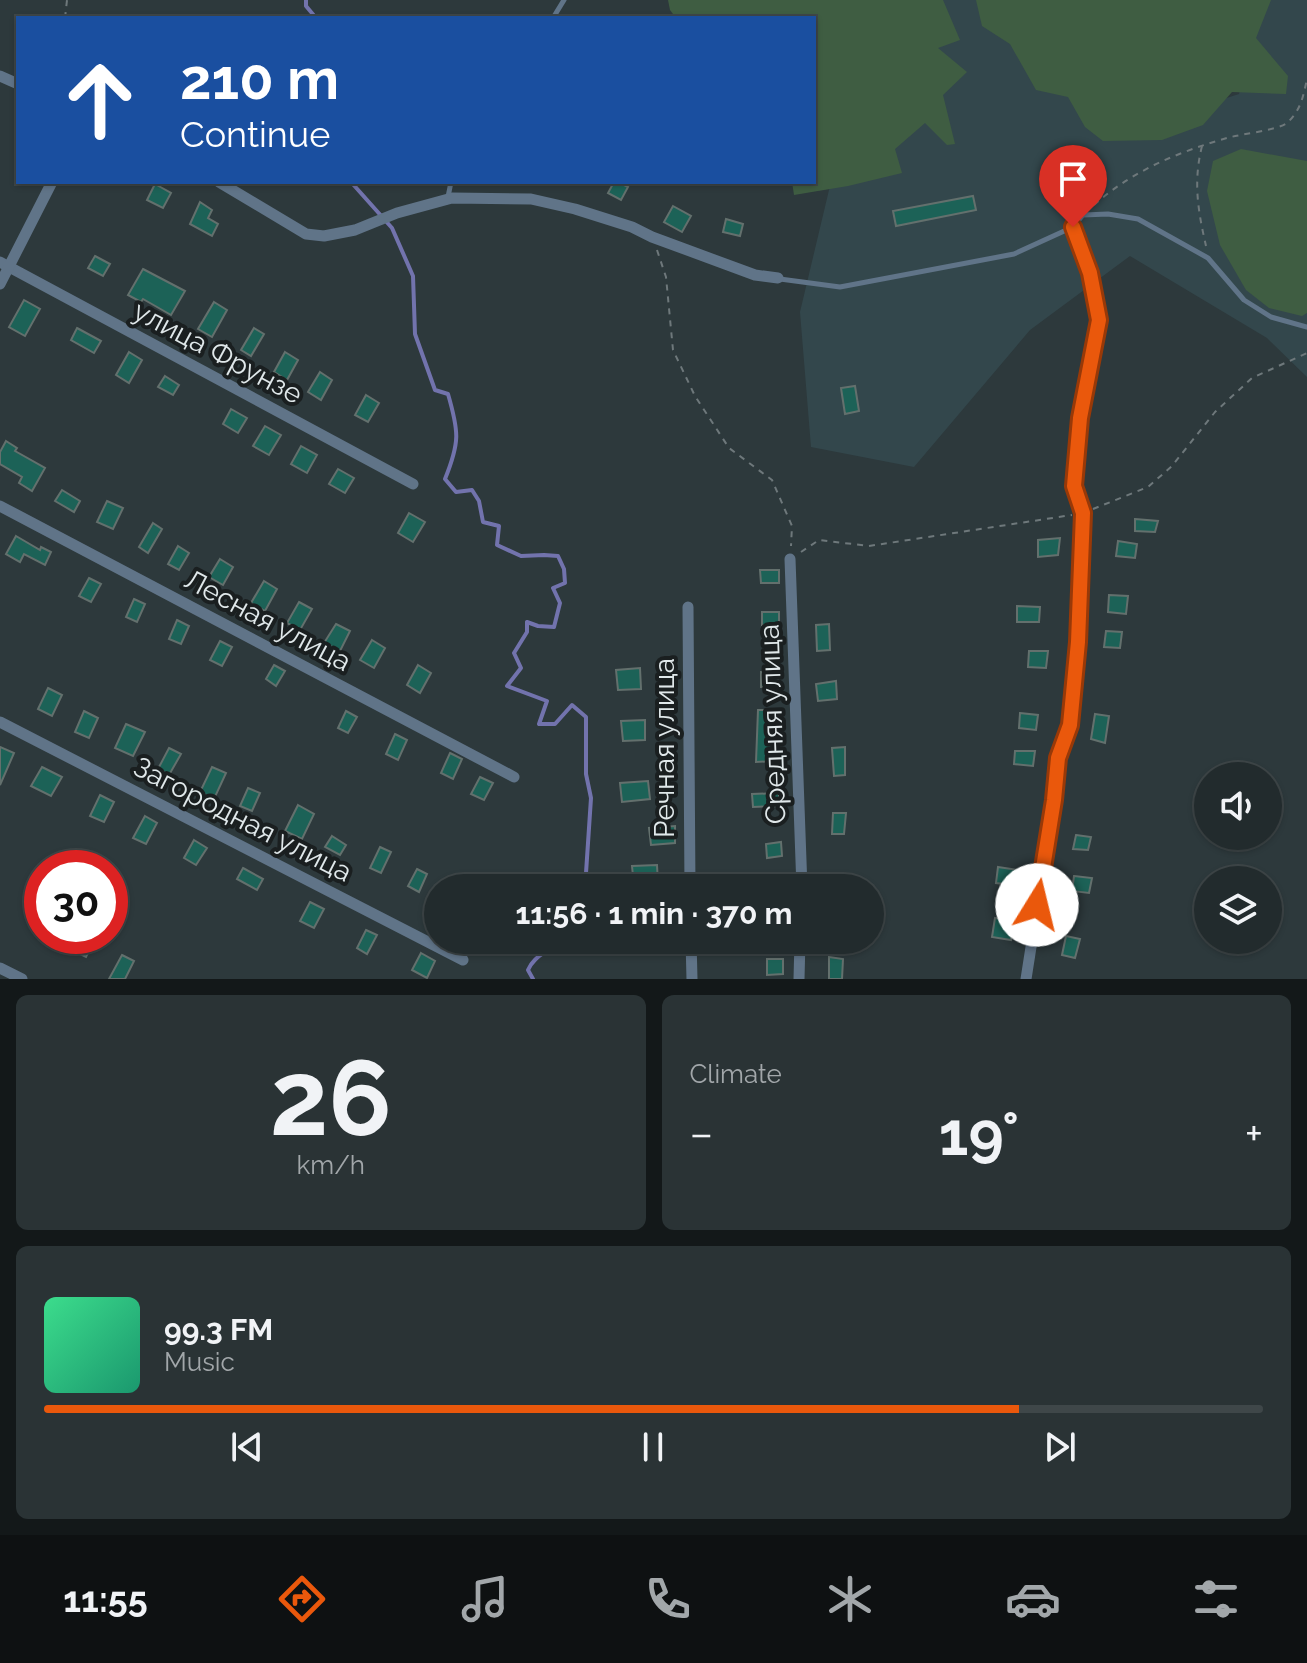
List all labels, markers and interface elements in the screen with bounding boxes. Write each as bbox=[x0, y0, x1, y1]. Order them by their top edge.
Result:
text: 210 m bbox=[180, 46, 339, 112]
icon: ahead bbox=[48, 48, 152, 152]
text: Continue bbox=[180, 113, 330, 155]
pin bbox=[1039, 145, 1107, 227]
icon: arrive bbox=[1051, 157, 1095, 201]
street label: улица Фрунзе bbox=[128, 294, 308, 411]
street label: Лесная улица bbox=[179, 563, 357, 678]
street label: Средняя улица bbox=[753, 623, 792, 825]
street label: Речная улица bbox=[648, 658, 681, 838]
street label: Загородная улица bbox=[128, 750, 357, 889]
map controls bbox=[1194, 762, 1282, 954]
button: sound bbox=[1194, 762, 1282, 850]
speed limit sign: 30 bbox=[24, 850, 128, 954]
position arrow bbox=[995, 863, 1079, 947]
button: layers bbox=[1194, 866, 1282, 954]
text: 11:56 · 1 min · 370 m bbox=[515, 896, 793, 931]
text: 26 bbox=[270, 1037, 392, 1159]
text: Climate bbox=[690, 1059, 782, 1089]
text: 19° bbox=[939, 1099, 1019, 1169]
text: − bbox=[690, 1108, 713, 1159]
text: + bbox=[1245, 1108, 1263, 1159]
text: km/h bbox=[296, 1150, 365, 1180]
text: 99.3 FM bbox=[164, 1312, 273, 1347]
text: Music bbox=[164, 1347, 235, 1377]
icon: previous bbox=[225, 1425, 269, 1469]
icon: pause bbox=[631, 1425, 675, 1469]
icon: next bbox=[1038, 1425, 1082, 1469]
icon: directions bbox=[274, 1571, 330, 1627]
icon: music bbox=[457, 1571, 513, 1627]
icon: phone bbox=[640, 1571, 696, 1627]
icon: climate bbox=[822, 1571, 878, 1627]
icon: car bbox=[1005, 1571, 1061, 1627]
icon: filters bbox=[1188, 1571, 1244, 1627]
text: 11:55 bbox=[63, 1578, 148, 1620]

